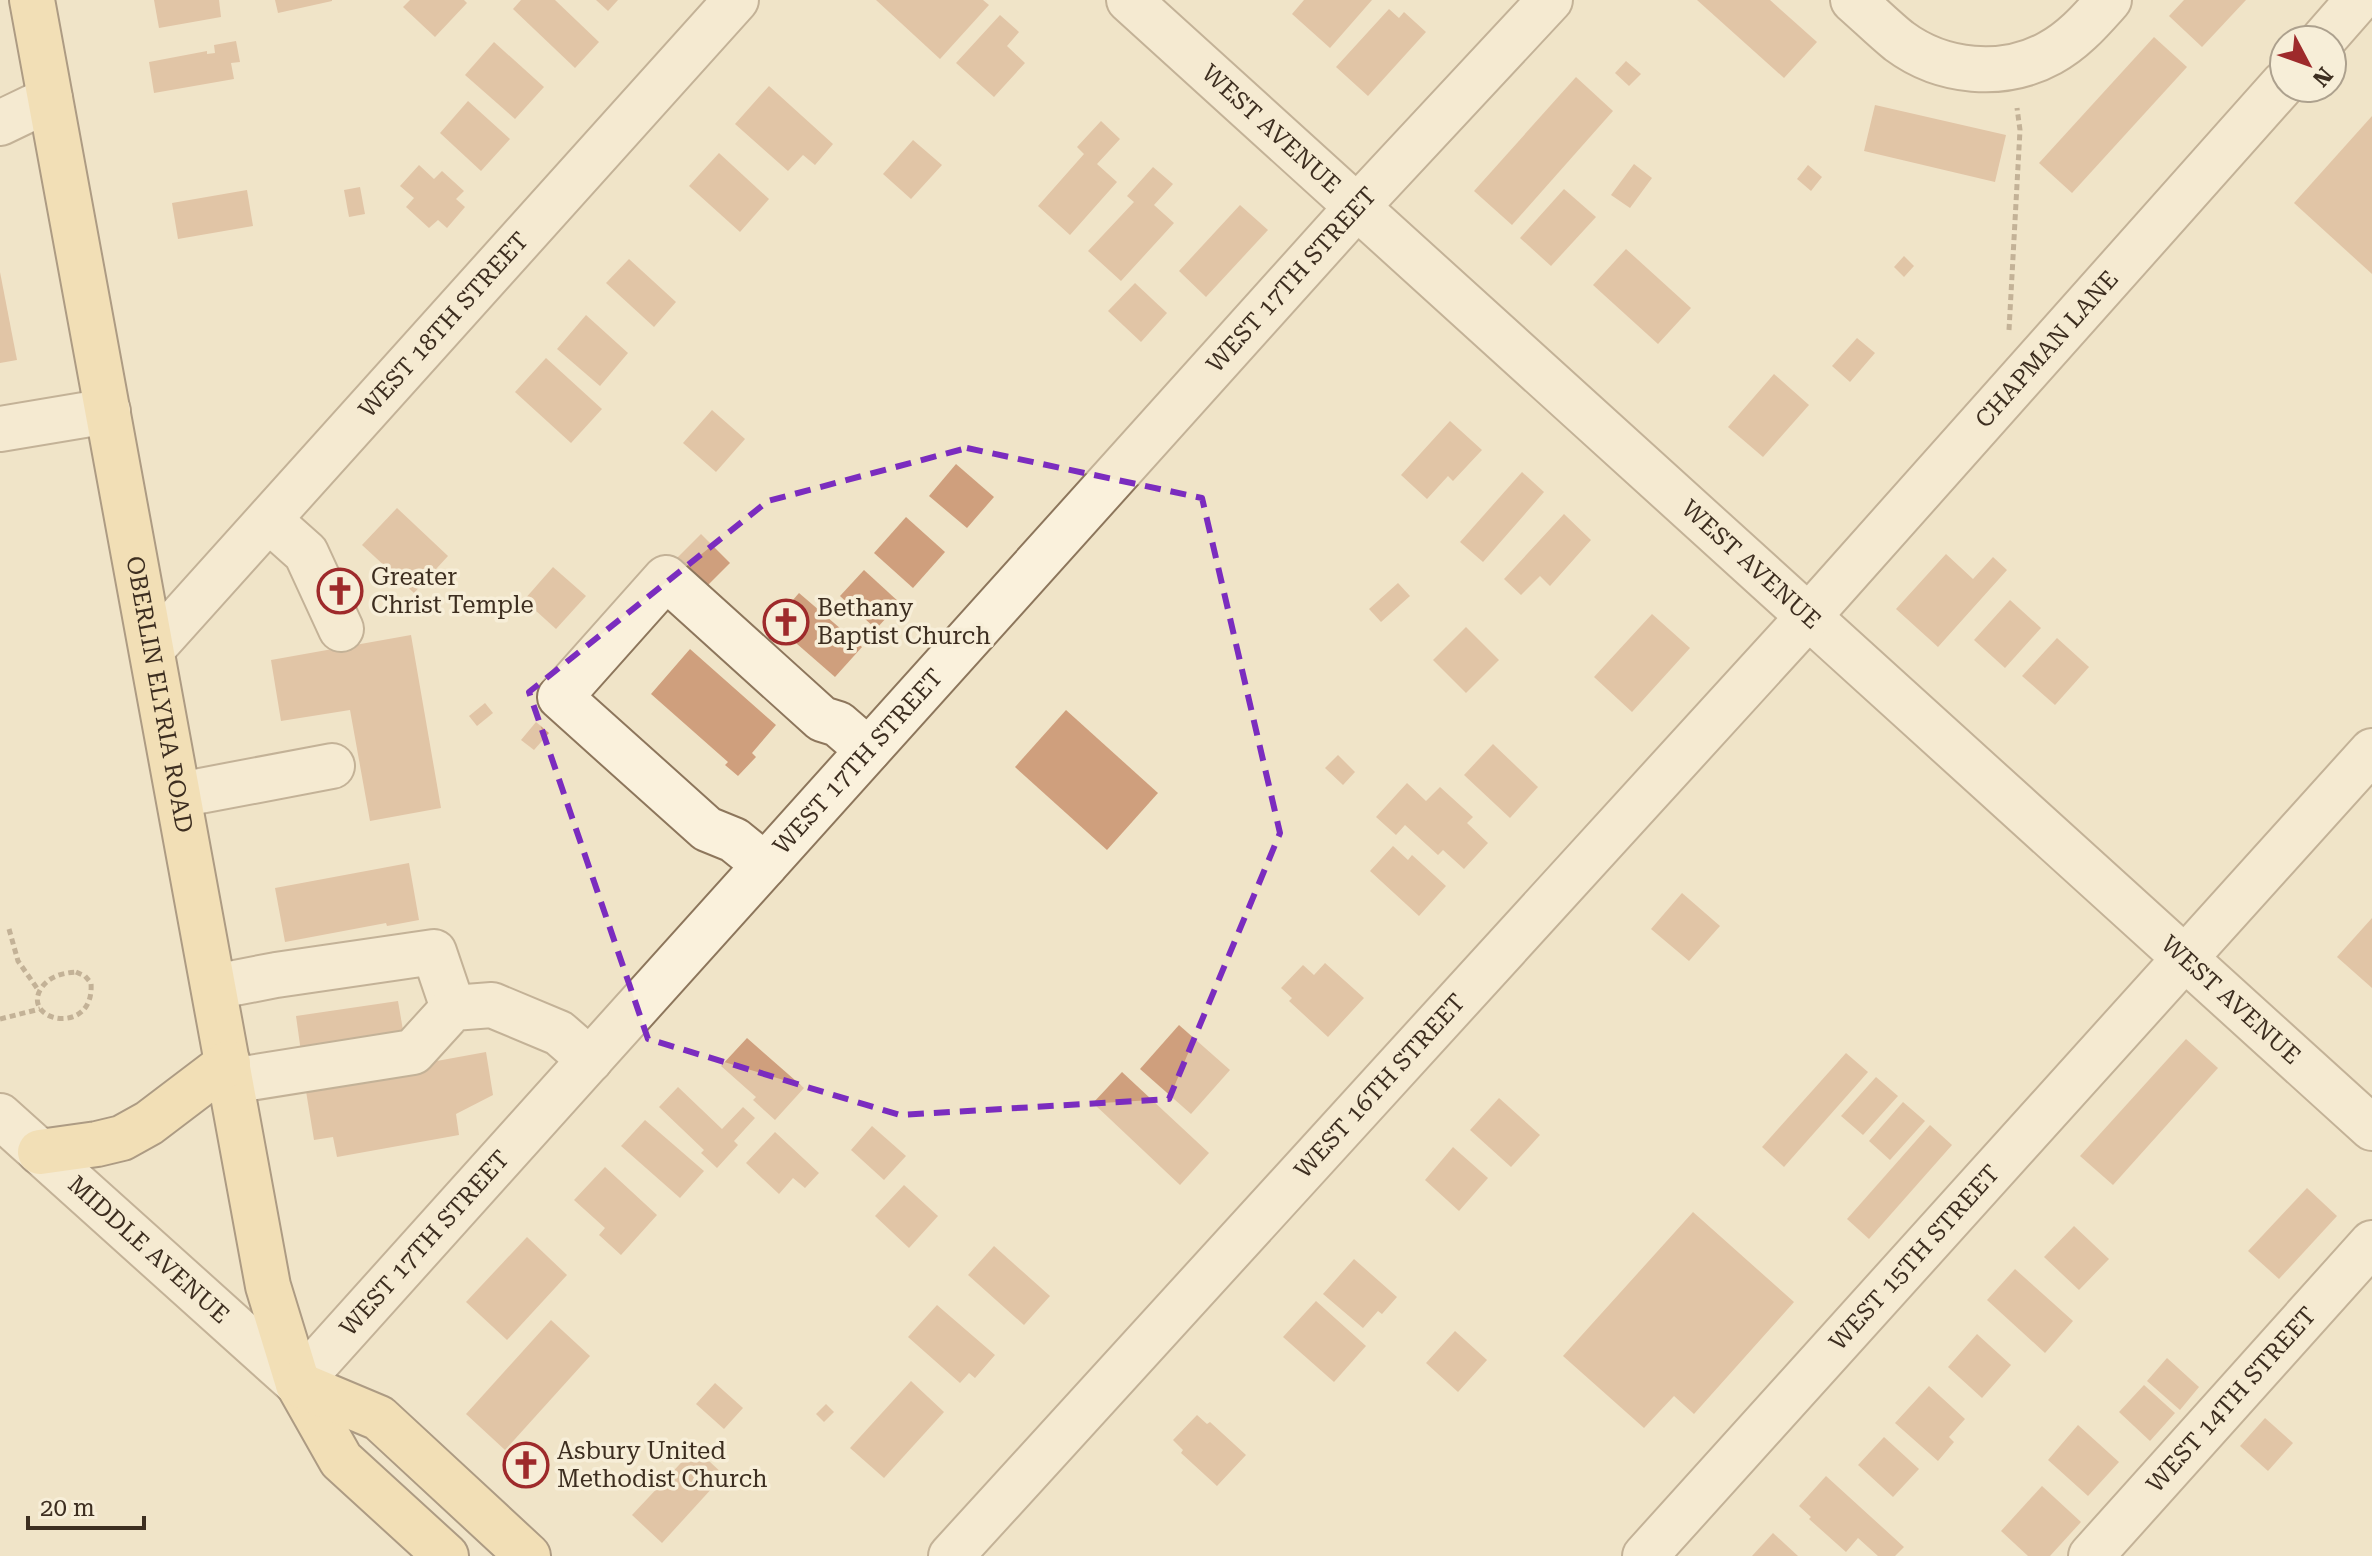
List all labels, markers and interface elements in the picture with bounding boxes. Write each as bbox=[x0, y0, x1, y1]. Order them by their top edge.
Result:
north arrow bbox=[2268, 24, 2348, 104]
street label: WEST AVENUE bbox=[1196, 59, 1347, 199]
text: N bbox=[2308, 62, 2338, 91]
street label: WEST 17TH STREET bbox=[1201, 182, 1382, 378]
street label: WEST 18TH STREET bbox=[353, 226, 534, 423]
street label: CHAPMAN LANE bbox=[1970, 265, 2124, 433]
street label: WEST AVENUE bbox=[1676, 494, 1826, 635]
street label: OBERLIN ELYRIA ROAD bbox=[120, 554, 199, 835]
place label: Greater Christ Temple bbox=[371, 563, 534, 619]
church icon: Greater Christ Temple bbox=[316, 567, 364, 615]
place label: Bethany Baptist Church bbox=[817, 594, 991, 650]
church icon: Bethany Baptist Church bbox=[762, 598, 810, 646]
street label: WEST 17TH STREET bbox=[767, 663, 949, 860]
street label: WEST AVENUE bbox=[2156, 930, 2306, 1070]
street label: WEST 16TH STREET bbox=[1289, 988, 1471, 1184]
street label: WEST 17TH STREET bbox=[334, 1145, 515, 1342]
street label: WEST 15TH STREET bbox=[1824, 1159, 2005, 1356]
street label: MIDDLE AVENUE bbox=[62, 1170, 235, 1329]
street label: WEST 14TH STREET bbox=[2141, 1301, 2322, 1498]
place label: Asbury United Methodist Church bbox=[557, 1437, 768, 1493]
church icon: Asbury United Methodist Church bbox=[502, 1441, 550, 1489]
scale bar bbox=[28, 1480, 144, 1530]
text: 20 m bbox=[40, 1494, 95, 1522]

